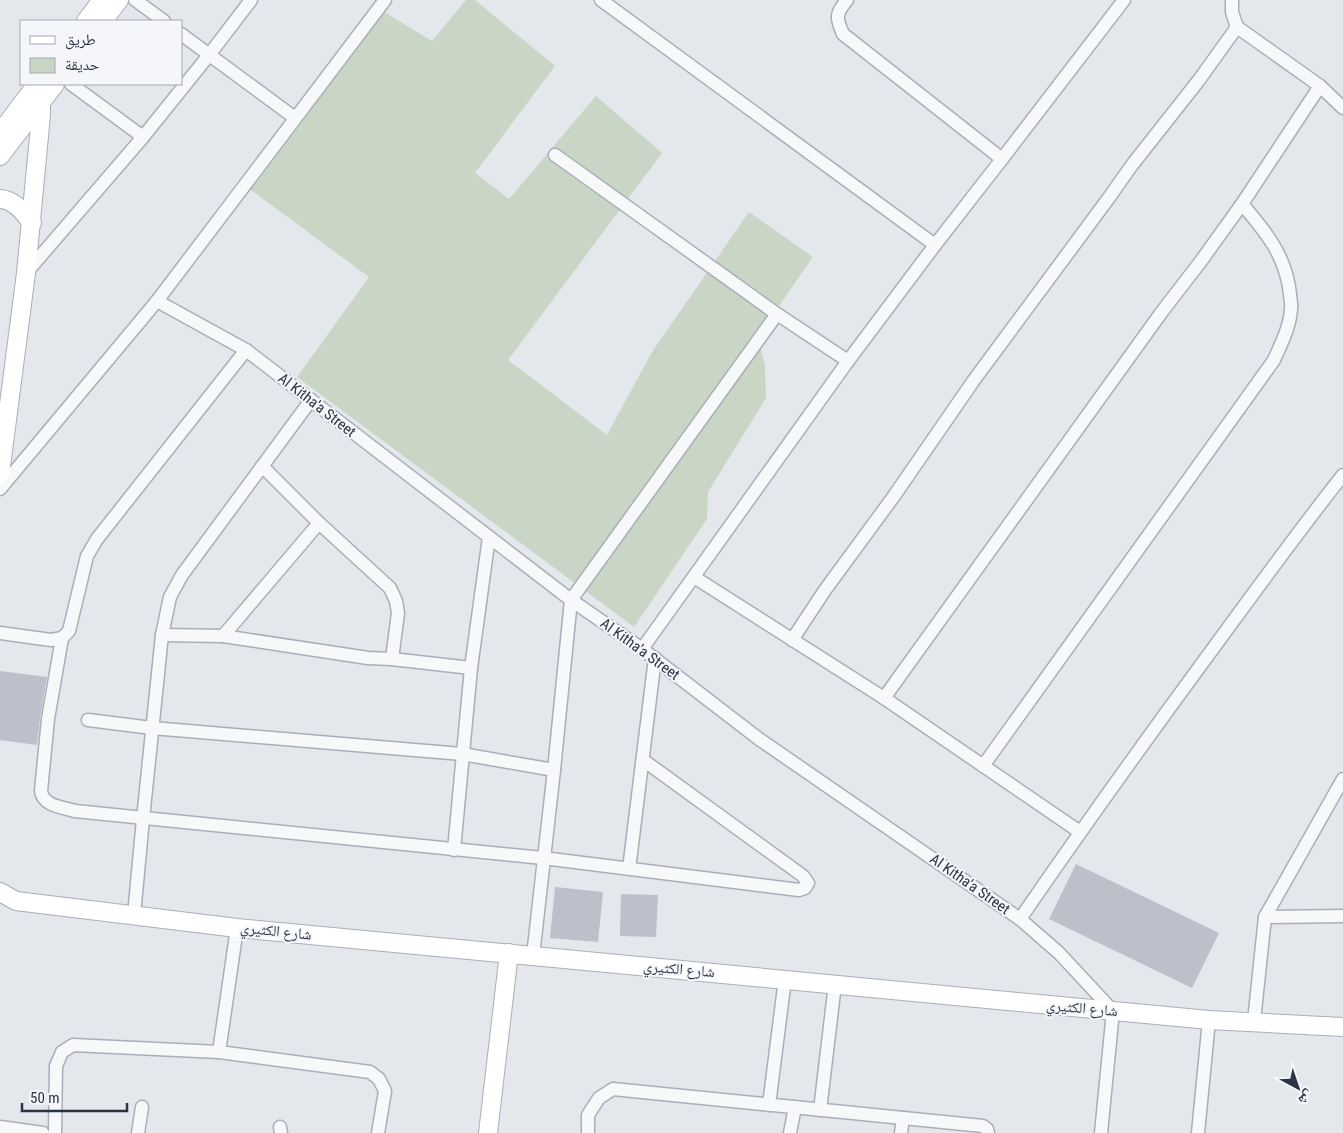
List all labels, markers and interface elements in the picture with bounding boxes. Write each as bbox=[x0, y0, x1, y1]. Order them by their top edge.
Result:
legend bbox=[20, 20, 182, 85]
text: طريق bbox=[65, 31, 96, 50]
text: حديقة bbox=[65, 56, 100, 74]
street label: Al Kitha'a Street bbox=[275, 369, 359, 441]
street label: Al Kitha'a Street bbox=[597, 614, 683, 684]
street label: Al Kitha'a Street bbox=[927, 850, 1013, 918]
street label: شارع الكثيري bbox=[239, 918, 313, 947]
street label: شارع الكثيري bbox=[642, 957, 716, 984]
street label: شارع الكثيري bbox=[1045, 996, 1119, 1023]
north arrow bbox=[1273, 1063, 1323, 1113]
scale bar bbox=[22, 1080, 128, 1112]
text: ش bbox=[1295, 1086, 1317, 1109]
text: 50 m bbox=[30, 1089, 60, 1107]

